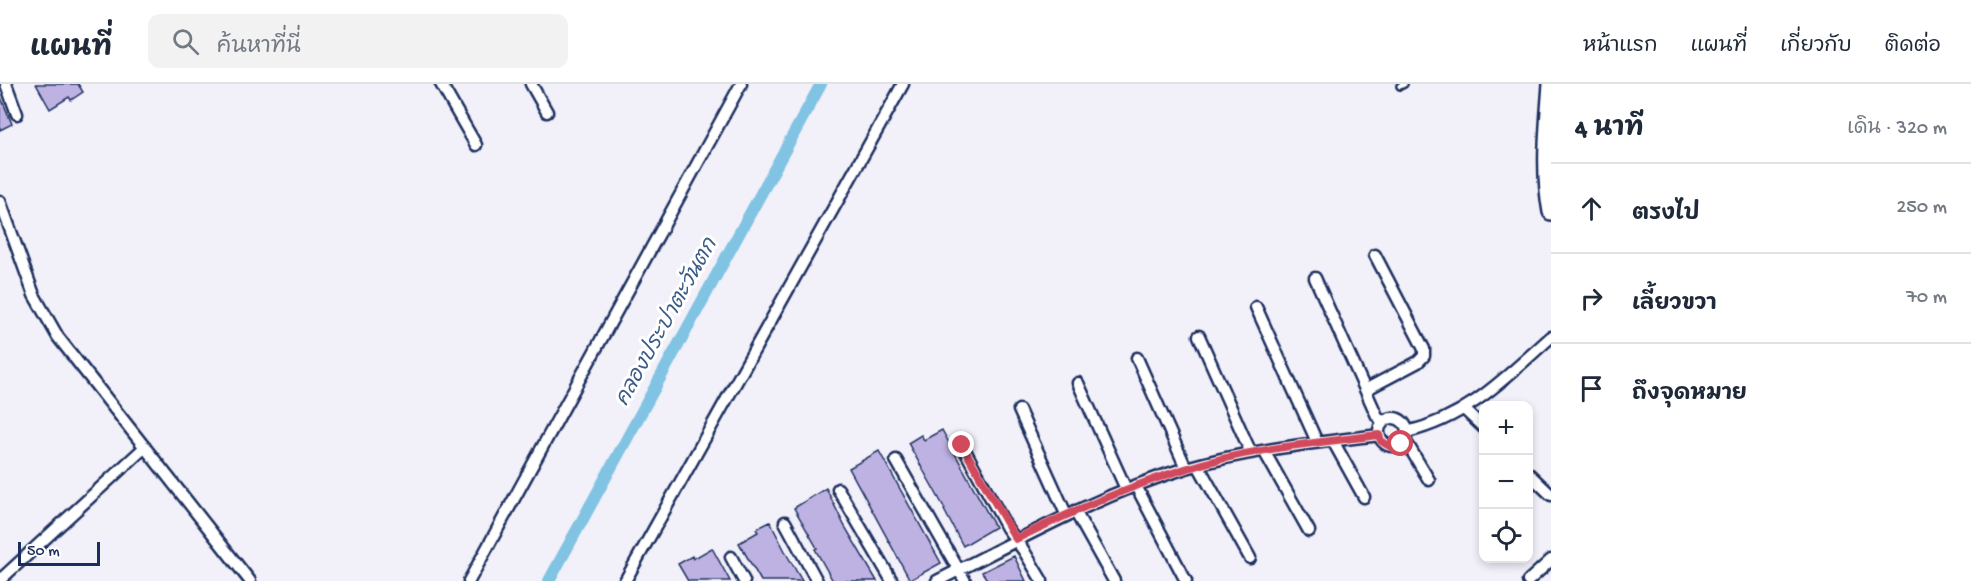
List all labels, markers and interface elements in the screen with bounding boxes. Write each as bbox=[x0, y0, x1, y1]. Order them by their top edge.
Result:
search box bbox=[148, 14, 568, 68]
icon: search bbox=[169, 25, 202, 58]
text: แผนที่ bbox=[30, 33, 112, 66]
text: ค้นหาที่นี่ bbox=[217, 35, 301, 61]
text: หน้าแรก bbox=[1583, 35, 1658, 60]
text: แผนที่ bbox=[1691, 35, 1747, 60]
text: เกี่ยวกับ bbox=[1780, 35, 1852, 60]
text: ติดต่อ bbox=[1885, 35, 1941, 60]
text: 4 นาที bbox=[1575, 115, 1644, 146]
text: เดิน · 320 m bbox=[1847, 118, 1947, 141]
icon: ahead bbox=[1575, 192, 1608, 225]
text: 250 m bbox=[1896, 197, 1947, 220]
text: ตรงไป bbox=[1632, 202, 1700, 228]
water label: คลองประปาตะวันตก bbox=[609, 232, 725, 411]
icon: right bbox=[1575, 282, 1608, 315]
text: 70 m bbox=[1906, 287, 1947, 310]
text: เลี้ยวขวา bbox=[1632, 292, 1716, 318]
icon: arrive bbox=[1575, 372, 1608, 405]
text: ถึงจุดหมาย bbox=[1632, 382, 1747, 408]
map controls bbox=[1479, 401, 1533, 563]
button: + bbox=[1479, 401, 1533, 455]
route start bbox=[1387, 430, 1413, 456]
route end bbox=[948, 431, 974, 457]
button: − bbox=[1479, 455, 1533, 509]
button: locate bbox=[1479, 509, 1533, 563]
scale bar bbox=[18, 539, 100, 566]
text: 50 m bbox=[27, 543, 60, 562]

